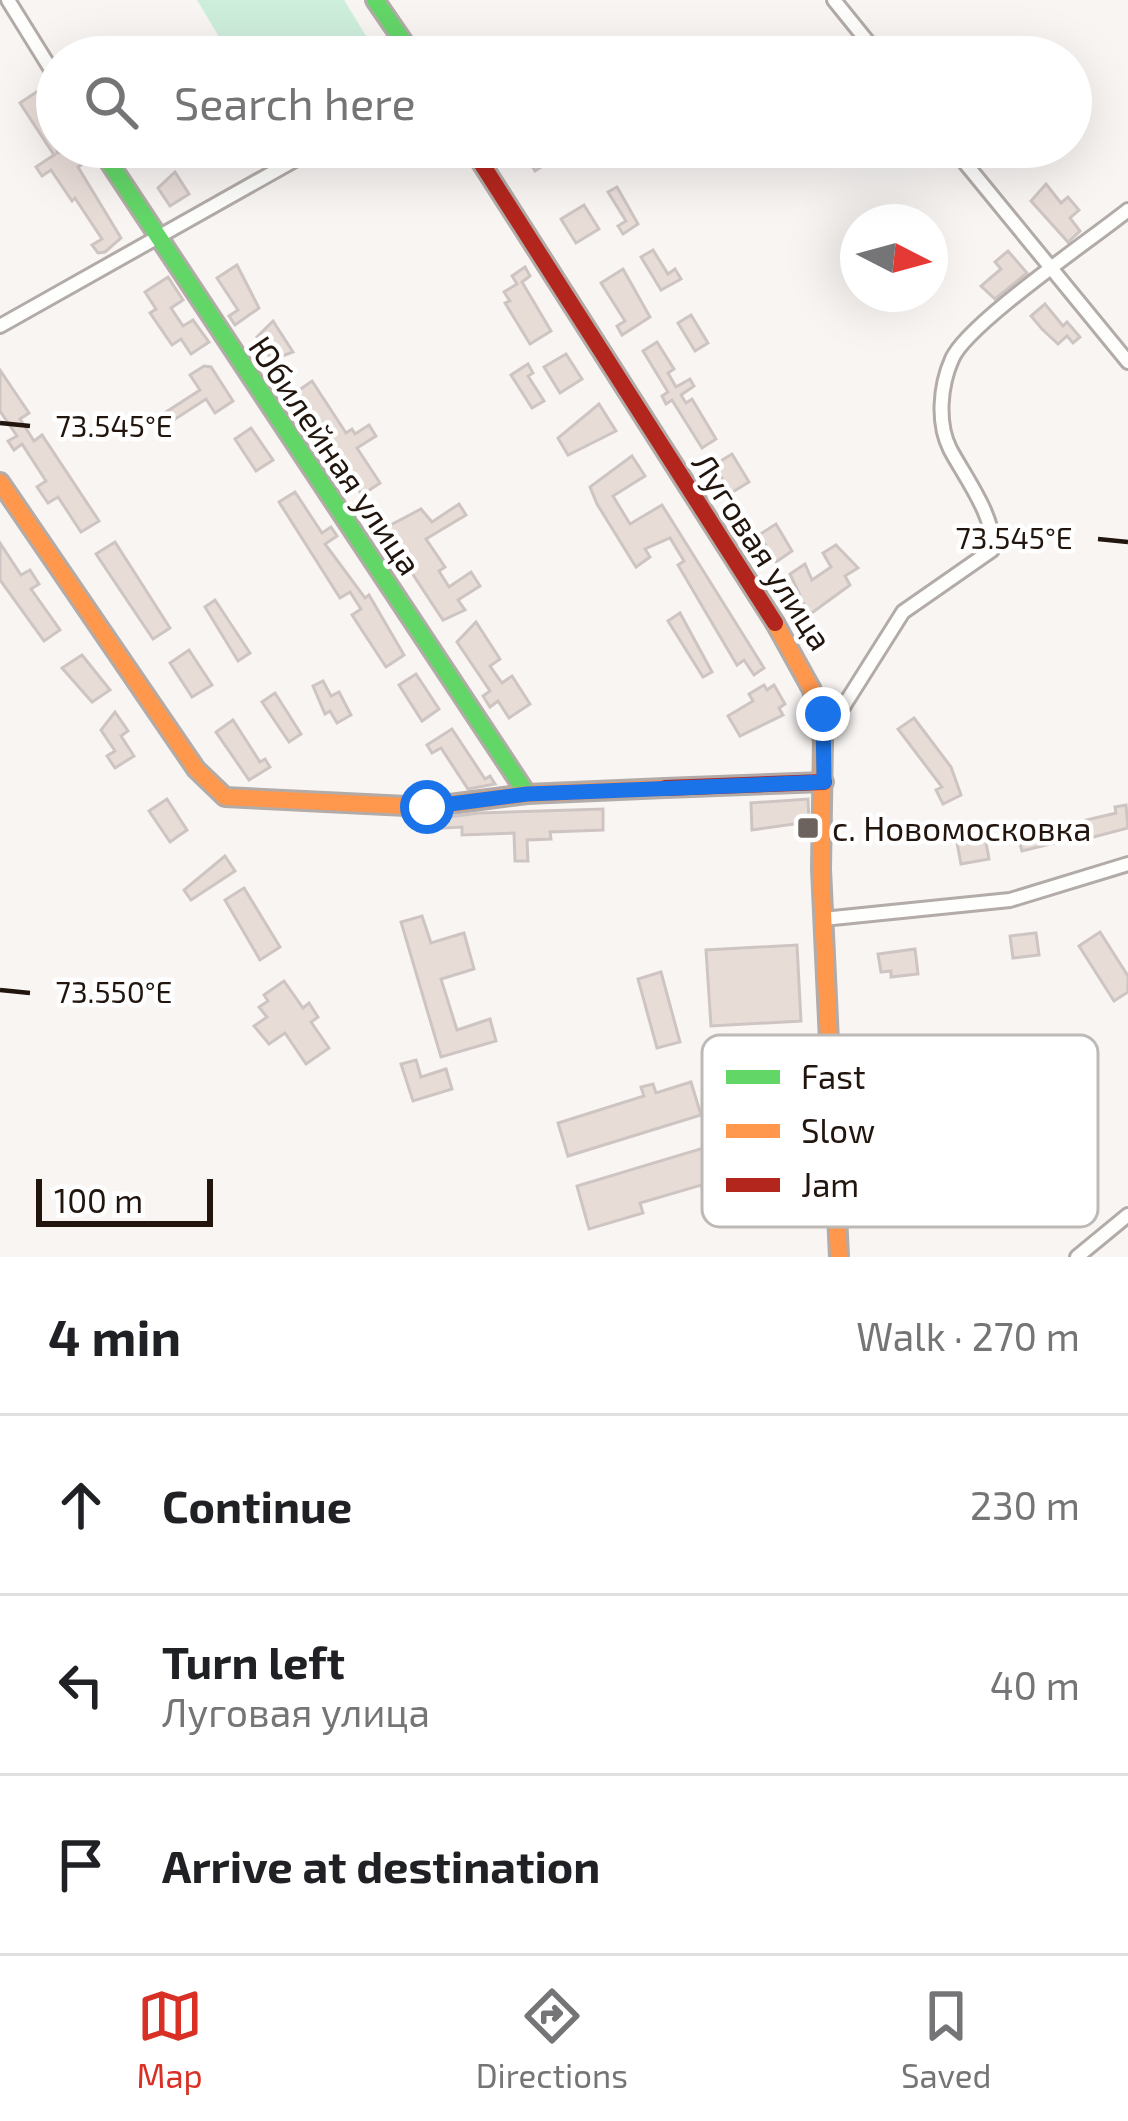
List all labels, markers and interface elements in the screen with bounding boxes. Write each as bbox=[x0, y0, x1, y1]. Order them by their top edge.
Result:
search box bbox=[36, 36, 1092, 168]
icon: search bbox=[78, 69, 144, 135]
text: Search here bbox=[174, 75, 416, 129]
north arrow bbox=[840, 204, 948, 312]
street label: Юбилейная улица bbox=[240, 328, 431, 583]
text: 73.545°E bbox=[55, 407, 173, 443]
street label: Луговая улица bbox=[684, 445, 842, 658]
text: 73.545°E bbox=[955, 519, 1073, 555]
route end bbox=[796, 687, 850, 741]
route start bbox=[400, 780, 454, 834]
place label: с. Новомосковка bbox=[832, 808, 1091, 848]
marker: с. Новомосковка bbox=[795, 815, 821, 841]
text: 73.550°E bbox=[56, 973, 172, 1009]
legend bbox=[702, 1035, 1098, 1227]
text: Fast bbox=[801, 1056, 865, 1096]
text: Slow bbox=[801, 1110, 875, 1150]
text: Jam bbox=[801, 1164, 859, 1204]
scale bar bbox=[36, 1173, 213, 1226]
text: 100 m bbox=[54, 1180, 143, 1220]
text: 4 min bbox=[48, 1305, 181, 1366]
text: Walk · 270 m bbox=[856, 1312, 1080, 1359]
icon: ahead bbox=[48, 1472, 114, 1538]
text: Continue bbox=[162, 1478, 352, 1532]
text: 230 m bbox=[970, 1481, 1080, 1528]
text: Turn left bbox=[162, 1634, 345, 1688]
icon: left bbox=[48, 1652, 114, 1718]
text: 40 m bbox=[990, 1661, 1080, 1708]
text: Луговая улица bbox=[162, 1688, 430, 1735]
icon: arrive bbox=[48, 1832, 114, 1898]
text: Arrive at destination bbox=[162, 1838, 600, 1892]
tab: Map bbox=[137, 1983, 203, 2095]
tab: Directions bbox=[476, 1983, 628, 2095]
tab: Saved bbox=[901, 1983, 991, 2095]

